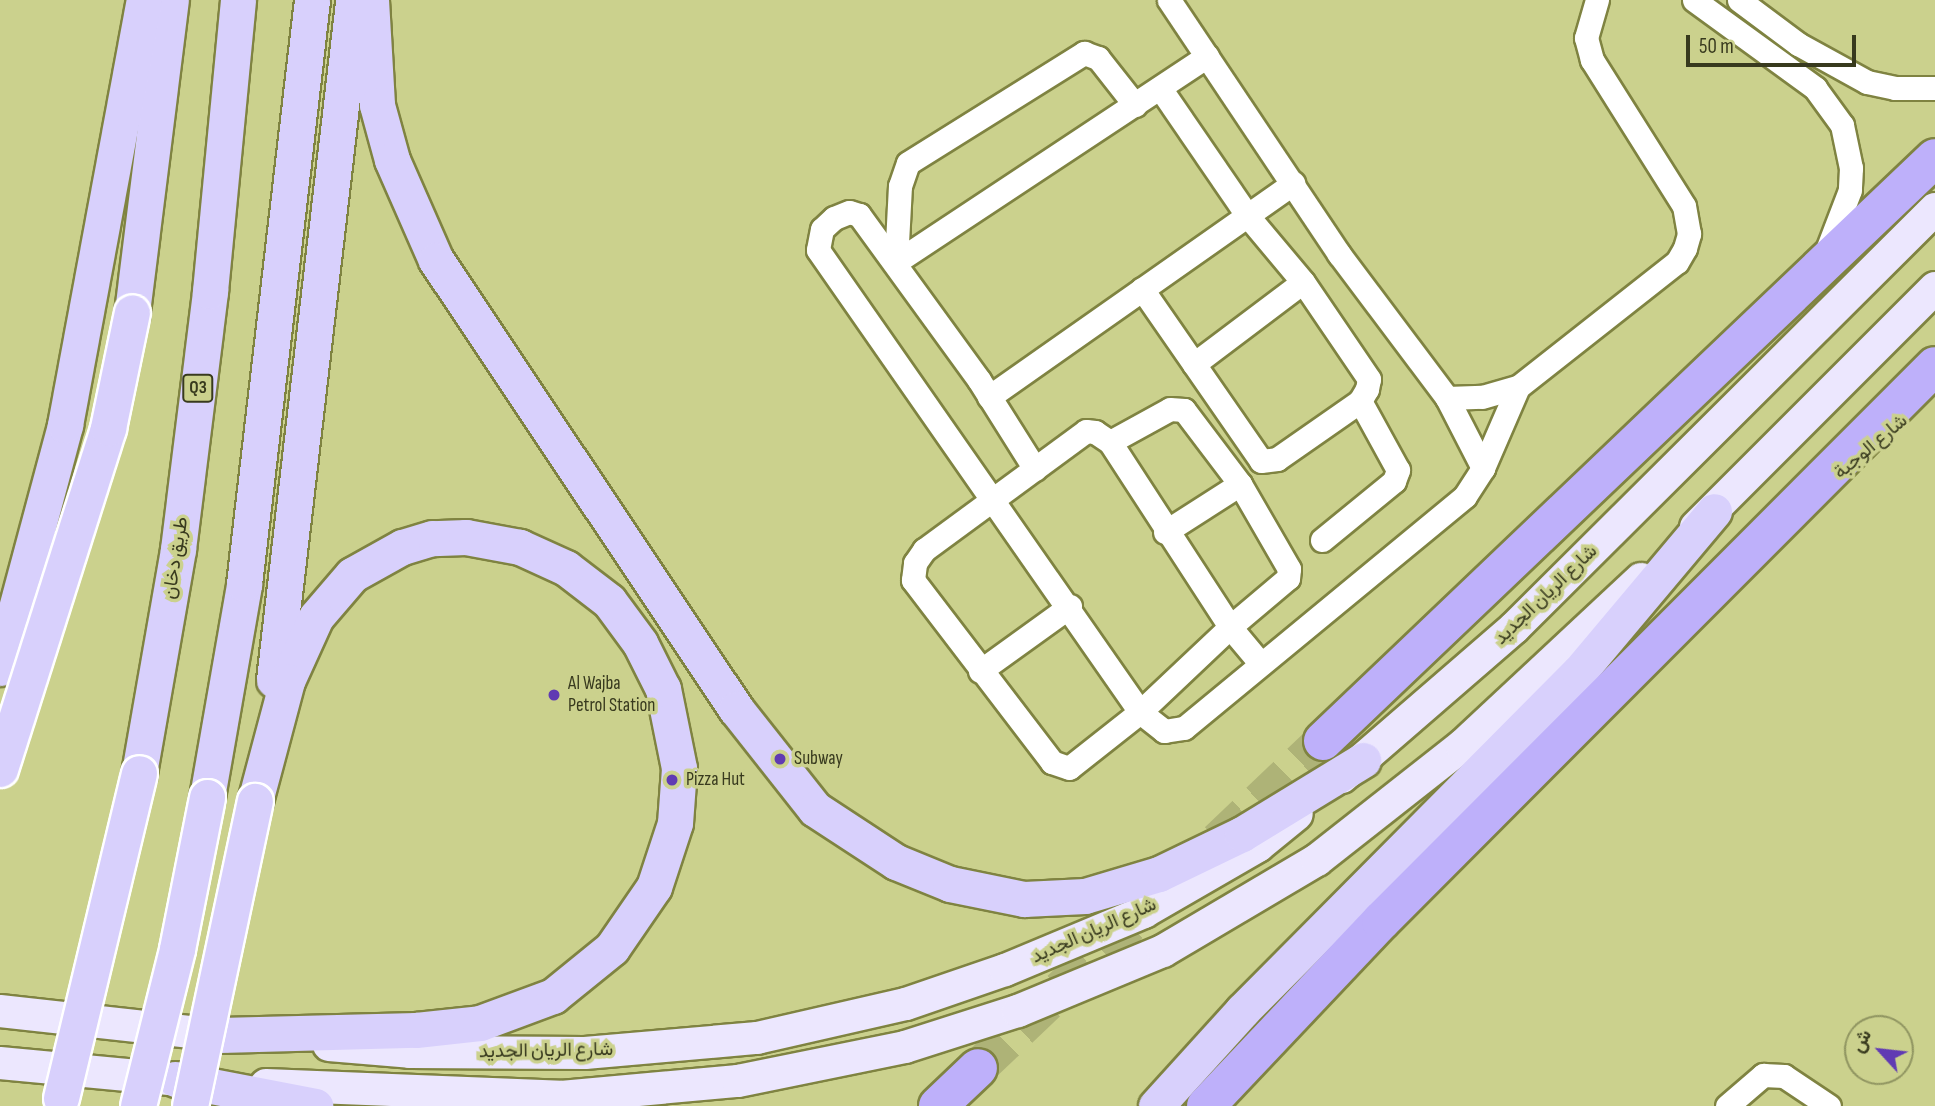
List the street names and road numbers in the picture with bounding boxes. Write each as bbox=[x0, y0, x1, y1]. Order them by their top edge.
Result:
road number: Q3 bbox=[182, 374, 214, 402]
street label: شارع الوجبة bbox=[1830, 410, 1912, 484]
street label: طريق دخان bbox=[158, 515, 194, 601]
street label: شارع الريان الجديد bbox=[1490, 540, 1602, 650]
street label: شارع الريان الجديد bbox=[1028, 893, 1160, 969]
street label: شارع الريان الجديد bbox=[479, 1038, 613, 1064]

